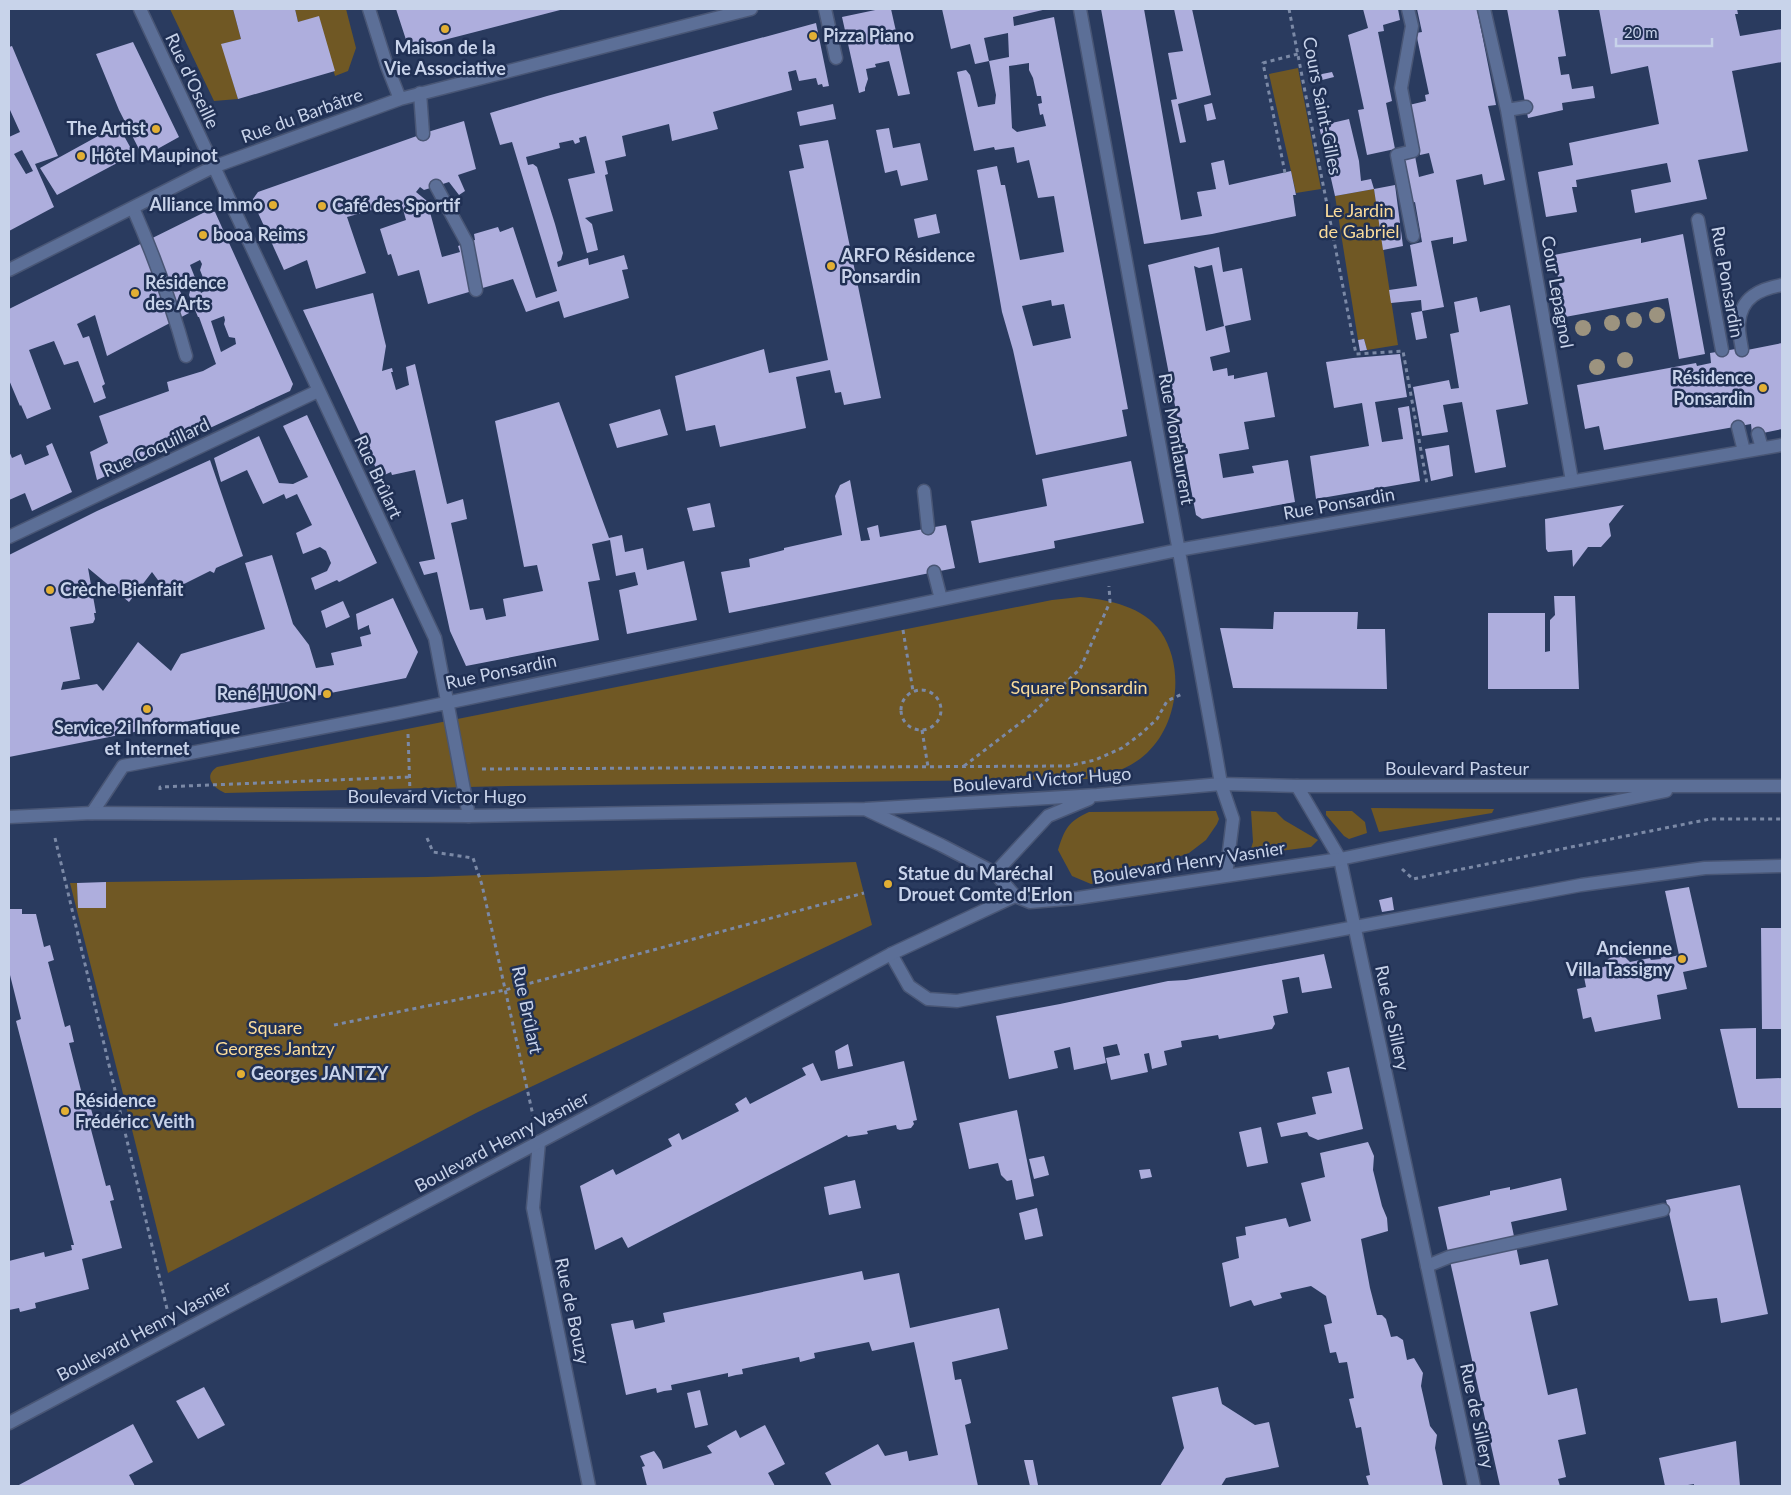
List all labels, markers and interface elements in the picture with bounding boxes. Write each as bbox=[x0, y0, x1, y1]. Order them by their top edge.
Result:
scale bar bbox=[1616, 15, 1712, 47]
marker: Maison de la Vie Associative bbox=[439, 23, 451, 35]
text: 20 m bbox=[1624, 23, 1658, 41]
place label: Pizza Piano bbox=[823, 24, 914, 46]
street label: Rue d'Oseille bbox=[161, 29, 225, 132]
marker: Pizza Piano bbox=[807, 30, 819, 42]
street label: Cours Saint-Gilles bbox=[1299, 35, 1347, 177]
place label: Maison de la Vie Associative bbox=[383, 36, 506, 79]
street label: Rue du Barbâtre bbox=[238, 83, 365, 147]
place label: The Artist bbox=[66, 117, 146, 139]
marker: The Artist bbox=[150, 123, 162, 135]
place label: Hôtel Maupinot bbox=[91, 144, 218, 166]
marker: Hôtel Maupinot bbox=[75, 150, 87, 162]
place label: Alliance Immo bbox=[149, 193, 263, 215]
place label: Café des Sportif bbox=[332, 194, 461, 216]
marker: Alliance Immo bbox=[267, 199, 279, 211]
park label: Le Jardin de Gabriel bbox=[1319, 199, 1399, 242]
marker: Café des Sportif bbox=[316, 200, 328, 212]
place label: booa Reims bbox=[213, 223, 306, 245]
street label: Rue Ponsardin bbox=[1707, 224, 1749, 339]
marker: booa Reims bbox=[197, 229, 209, 241]
street label: Cour Lepagnol bbox=[1537, 234, 1579, 350]
place label: ARFO Résidence Ponsardin bbox=[840, 244, 976, 287]
marker: ARFO Résidence Ponsardin bbox=[825, 260, 837, 272]
place label: Résidence des Arts bbox=[145, 271, 227, 314]
marker: Résidence des Arts bbox=[129, 287, 141, 299]
place label: Résidence Ponsardin bbox=[1672, 366, 1753, 409]
street label: Rue Montlaurent bbox=[1155, 371, 1199, 507]
marker: Résidence Ponsardin bbox=[1757, 382, 1769, 394]
street label: Rue Coquillard bbox=[99, 413, 212, 481]
street label: Rue Brûlart bbox=[350, 431, 408, 522]
street label: Rue Ponsardin bbox=[1281, 482, 1396, 524]
place label: Crèche Bienfait bbox=[60, 578, 184, 600]
marker: Crèche Bienfait bbox=[44, 584, 56, 596]
street label: Rue Ponsardin bbox=[443, 649, 558, 694]
park label: Square Ponsardin bbox=[1010, 676, 1148, 698]
place label: René HUON bbox=[217, 682, 317, 704]
marker: René HUON bbox=[321, 688, 333, 700]
marker: Service 2i Informatique et Internet bbox=[141, 703, 153, 715]
place label: Service 2i Informatique et Internet bbox=[54, 716, 241, 759]
street label: Boulevard Pasteur bbox=[1385, 757, 1529, 779]
street label: Boulevard Victor Hugo bbox=[952, 762, 1132, 796]
street label: Boulevard Victor Hugo bbox=[347, 785, 527, 807]
street label: Boulevard Henry Vasnier bbox=[1091, 836, 1287, 888]
place label: Statue du Maréchal Drouet Comte d'Erlon bbox=[898, 862, 1073, 905]
marker: Statue du Maréchal Drouet Comte d'Erlon bbox=[882, 878, 894, 890]
place label: Ancienne Villa Tassigny bbox=[1565, 937, 1672, 980]
marker: Ancienne Villa Tassigny bbox=[1676, 953, 1688, 965]
street label: Rue de Sillery bbox=[1371, 963, 1415, 1073]
street label: Rue Brûlart bbox=[508, 964, 548, 1056]
park label: Square Georges Jantzy bbox=[215, 1016, 336, 1059]
place label: Georges JANTZY bbox=[251, 1062, 389, 1084]
marker: Georges JANTZY bbox=[235, 1068, 247, 1080]
street label: Boulevard Henry Vasnier bbox=[410, 1086, 593, 1197]
place label: Résidence Frédéricc Veith bbox=[75, 1089, 195, 1132]
marker: Résidence Frédéricc Veith bbox=[59, 1105, 71, 1117]
street label: Rue de Bouzy bbox=[551, 1255, 595, 1367]
street label: Boulevard Henry Vasnier bbox=[52, 1275, 235, 1386]
street label: Rue de Sillery bbox=[1456, 1361, 1500, 1471]

